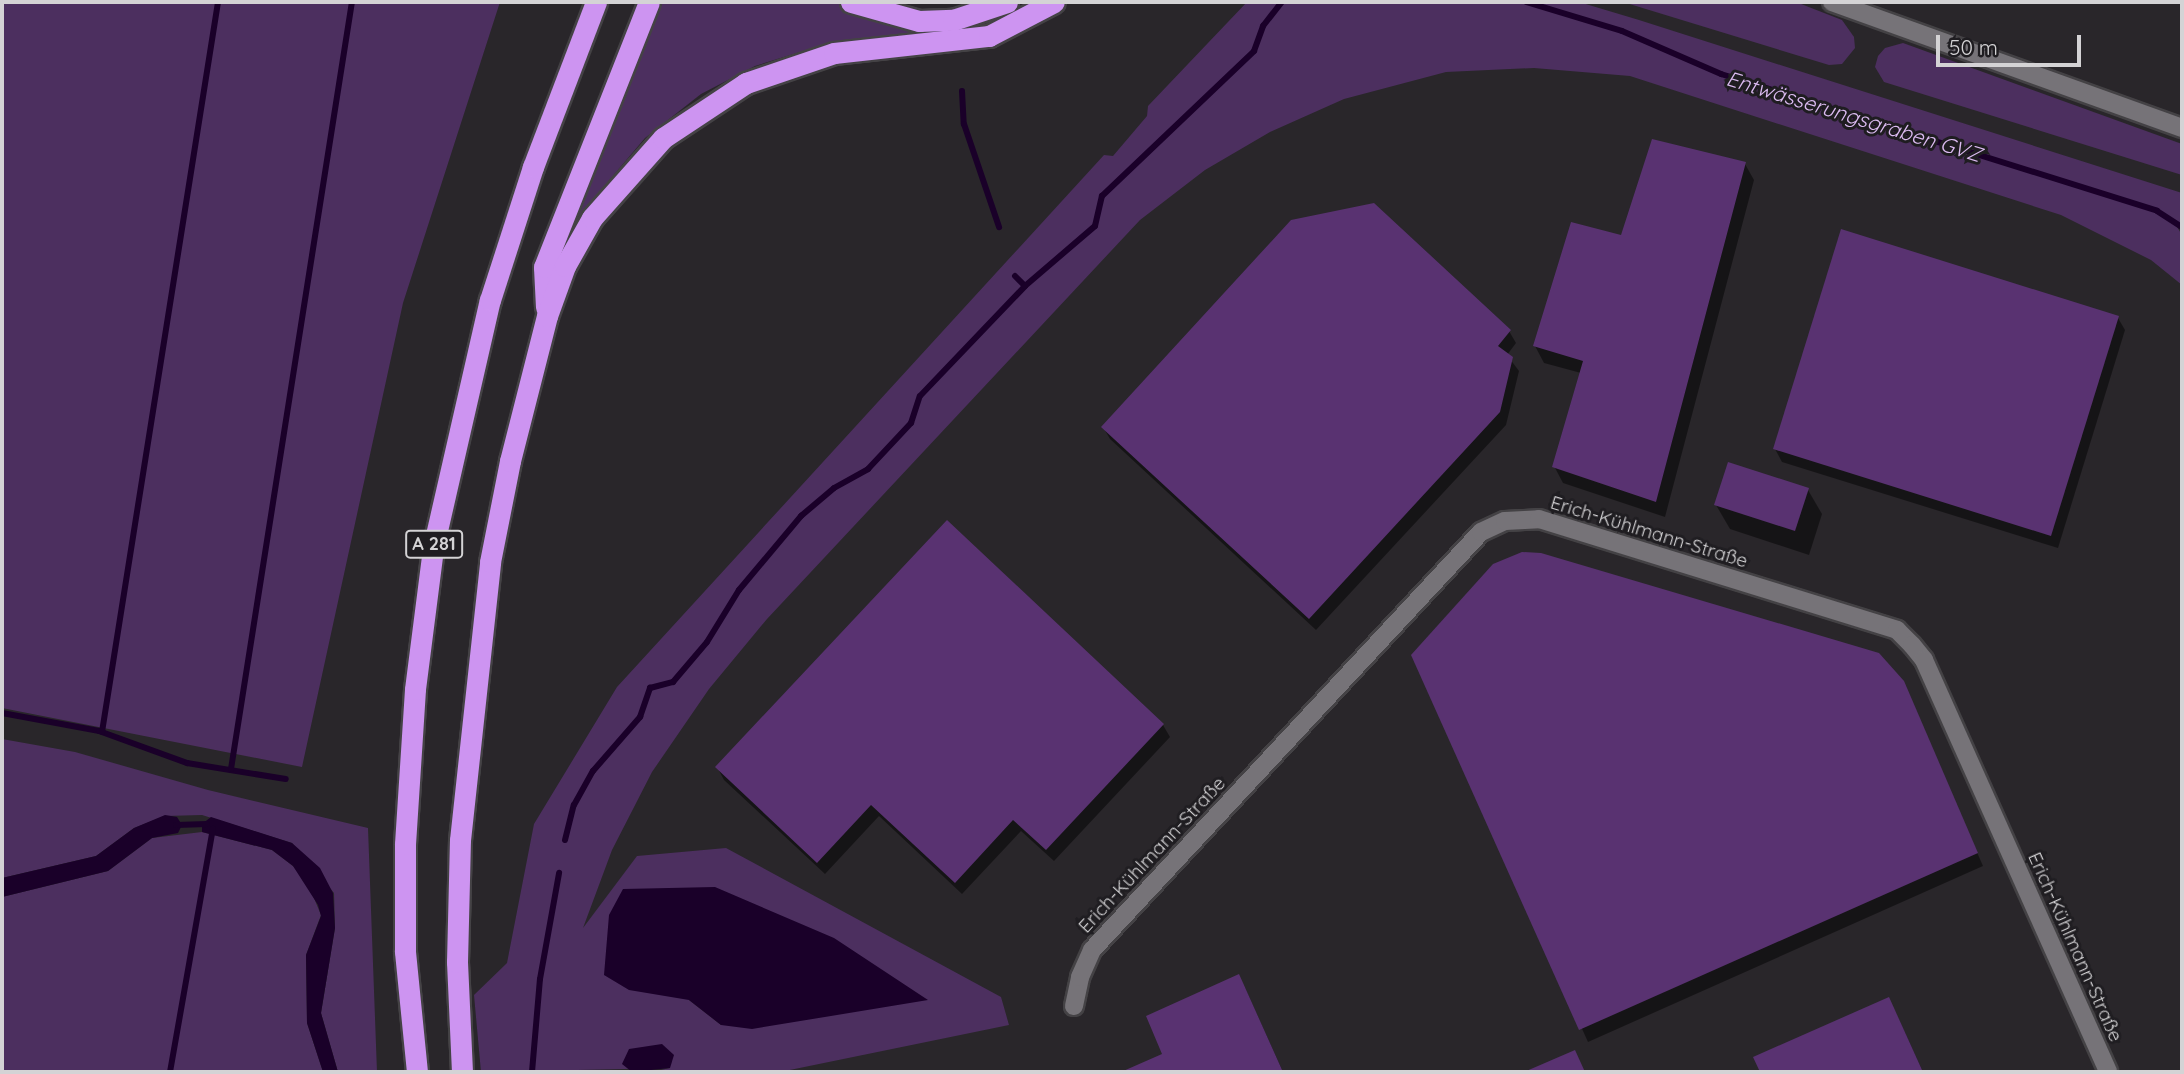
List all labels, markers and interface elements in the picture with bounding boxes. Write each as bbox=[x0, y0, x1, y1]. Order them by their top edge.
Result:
scale bar bbox=[1939, 21, 2084, 65]
text: 50 m bbox=[1949, 34, 1998, 60]
water label: Entwässerungsgraben GVZ bbox=[1724, 65, 1984, 167]
street label: Erich-Kühlmann-Straße bbox=[1548, 491, 1750, 573]
road number: A 281 bbox=[404, 530, 464, 558]
street label: Erich-Kühlmann-Straße bbox=[1074, 772, 1230, 938]
street label: Erich-Kühlmann-Straße bbox=[2023, 849, 2127, 1045]

